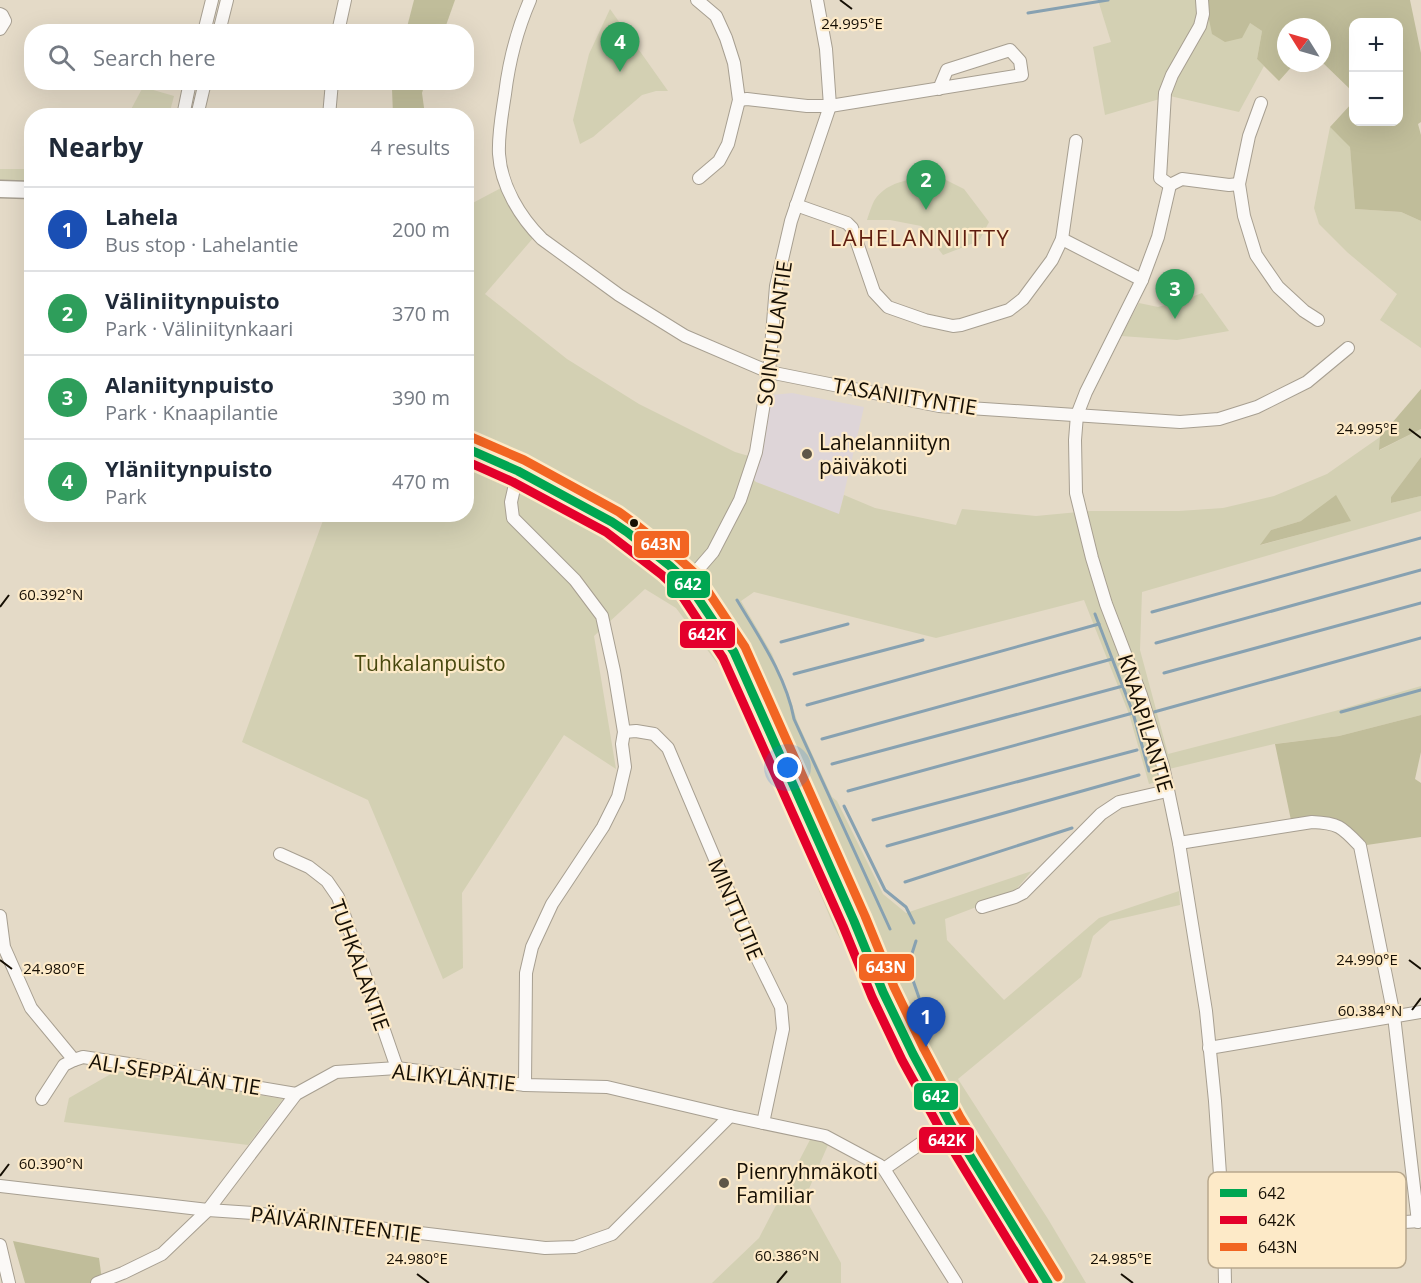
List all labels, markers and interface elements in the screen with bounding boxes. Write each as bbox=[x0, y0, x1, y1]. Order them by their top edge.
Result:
text: 24.995°E bbox=[821, 13, 883, 33]
north arrow bbox=[1277, 18, 1331, 72]
map controls bbox=[1349, 18, 1403, 126]
button: + bbox=[1349, 18, 1403, 72]
pin: 4 bbox=[600, 22, 640, 72]
search box bbox=[24, 24, 474, 90]
icon: search bbox=[45, 41, 78, 74]
text: Search here bbox=[93, 42, 216, 72]
button: − bbox=[1349, 72, 1403, 126]
text: Nearby bbox=[48, 129, 143, 165]
text: 4 results bbox=[370, 134, 450, 161]
pin: 2 bbox=[906, 160, 946, 210]
text: Lahela bbox=[105, 201, 178, 231]
text: 1 bbox=[62, 216, 73, 243]
text: 200 m bbox=[392, 216, 450, 243]
district label: LAHELANNIITTY bbox=[830, 222, 1010, 252]
text: Bus stop · Lahelantie bbox=[105, 231, 298, 258]
street label: SOINTULANTIE bbox=[750, 259, 798, 407]
pin: 3 bbox=[1156, 270, 1194, 319]
text: Väliniitynpuisto bbox=[105, 285, 280, 315]
text: 2 bbox=[62, 300, 73, 327]
text: 370 m bbox=[392, 300, 450, 327]
text: Park · Väliniitynkaari bbox=[105, 315, 293, 342]
text: Alaniitynpuisto bbox=[105, 369, 274, 399]
street label: TASANIITYNTIE bbox=[831, 371, 979, 421]
text: 3 bbox=[62, 384, 73, 411]
text: 390 m bbox=[392, 384, 450, 411]
text: Park · Knaapilantie bbox=[105, 399, 278, 426]
text: 24.995°E bbox=[1336, 418, 1398, 438]
place label: Lahelanniityn päiväkoti bbox=[819, 428, 951, 480]
marker: Lahelanniityn päiväkoti bbox=[800, 447, 814, 461]
text: Yläniitynpuisto bbox=[105, 453, 272, 483]
text: 4 bbox=[62, 468, 73, 495]
text: 470 m bbox=[392, 468, 450, 495]
text: Park bbox=[105, 483, 147, 510]
unlabelled marker bbox=[628, 517, 640, 529]
line badge: 643N bbox=[633, 530, 690, 559]
text: 643N bbox=[641, 533, 681, 555]
line badge: 642 bbox=[666, 570, 711, 599]
text: 642 bbox=[674, 573, 702, 595]
text: 60.392°N bbox=[19, 584, 83, 604]
line badge: 642K bbox=[679, 620, 736, 649]
text: 642K bbox=[688, 623, 726, 645]
park label: Tuhkalanpuisto bbox=[354, 649, 506, 677]
street label: KNAAPILANTIE bbox=[1112, 651, 1180, 795]
your location bbox=[773, 753, 802, 782]
street label: MINTTUTIE bbox=[702, 854, 770, 964]
street label: TUHKALANTIE bbox=[323, 896, 397, 1034]
text: 24.990°E bbox=[1336, 949, 1398, 969]
line badge: 643N bbox=[858, 953, 915, 982]
text: 643N bbox=[866, 956, 906, 978]
text: 24.980°E bbox=[23, 958, 85, 978]
pin: 1 bbox=[906, 998, 946, 1047]
text: 60.384°N bbox=[1338, 1000, 1402, 1020]
street label: ALI-SEPPÄLÄN TIE bbox=[87, 1047, 263, 1101]
street label: ALIKYLÄNTIE bbox=[391, 1057, 517, 1097]
line badge: 642 bbox=[913, 1082, 959, 1111]
text: 642 bbox=[922, 1085, 950, 1107]
line badge: 642K bbox=[918, 1126, 975, 1154]
text: 642K bbox=[928, 1129, 966, 1151]
text: 60.390°N bbox=[19, 1153, 83, 1173]
place label: Pienryhmäkoti Familiar bbox=[736, 1157, 878, 1209]
legend bbox=[1208, 1172, 1406, 1268]
marker: Pienryhmäkoti Familiar bbox=[717, 1176, 731, 1190]
text: 642 bbox=[1258, 1182, 1285, 1204]
street label: PÄIVÄRINTEENTIE bbox=[249, 1200, 423, 1248]
text: 642K bbox=[1258, 1209, 1295, 1231]
text: 643N bbox=[1258, 1236, 1298, 1258]
text: 60.386°N bbox=[755, 1245, 819, 1265]
text: 24.980°E bbox=[386, 1248, 448, 1268]
text: 24.985°E bbox=[1090, 1248, 1152, 1268]

